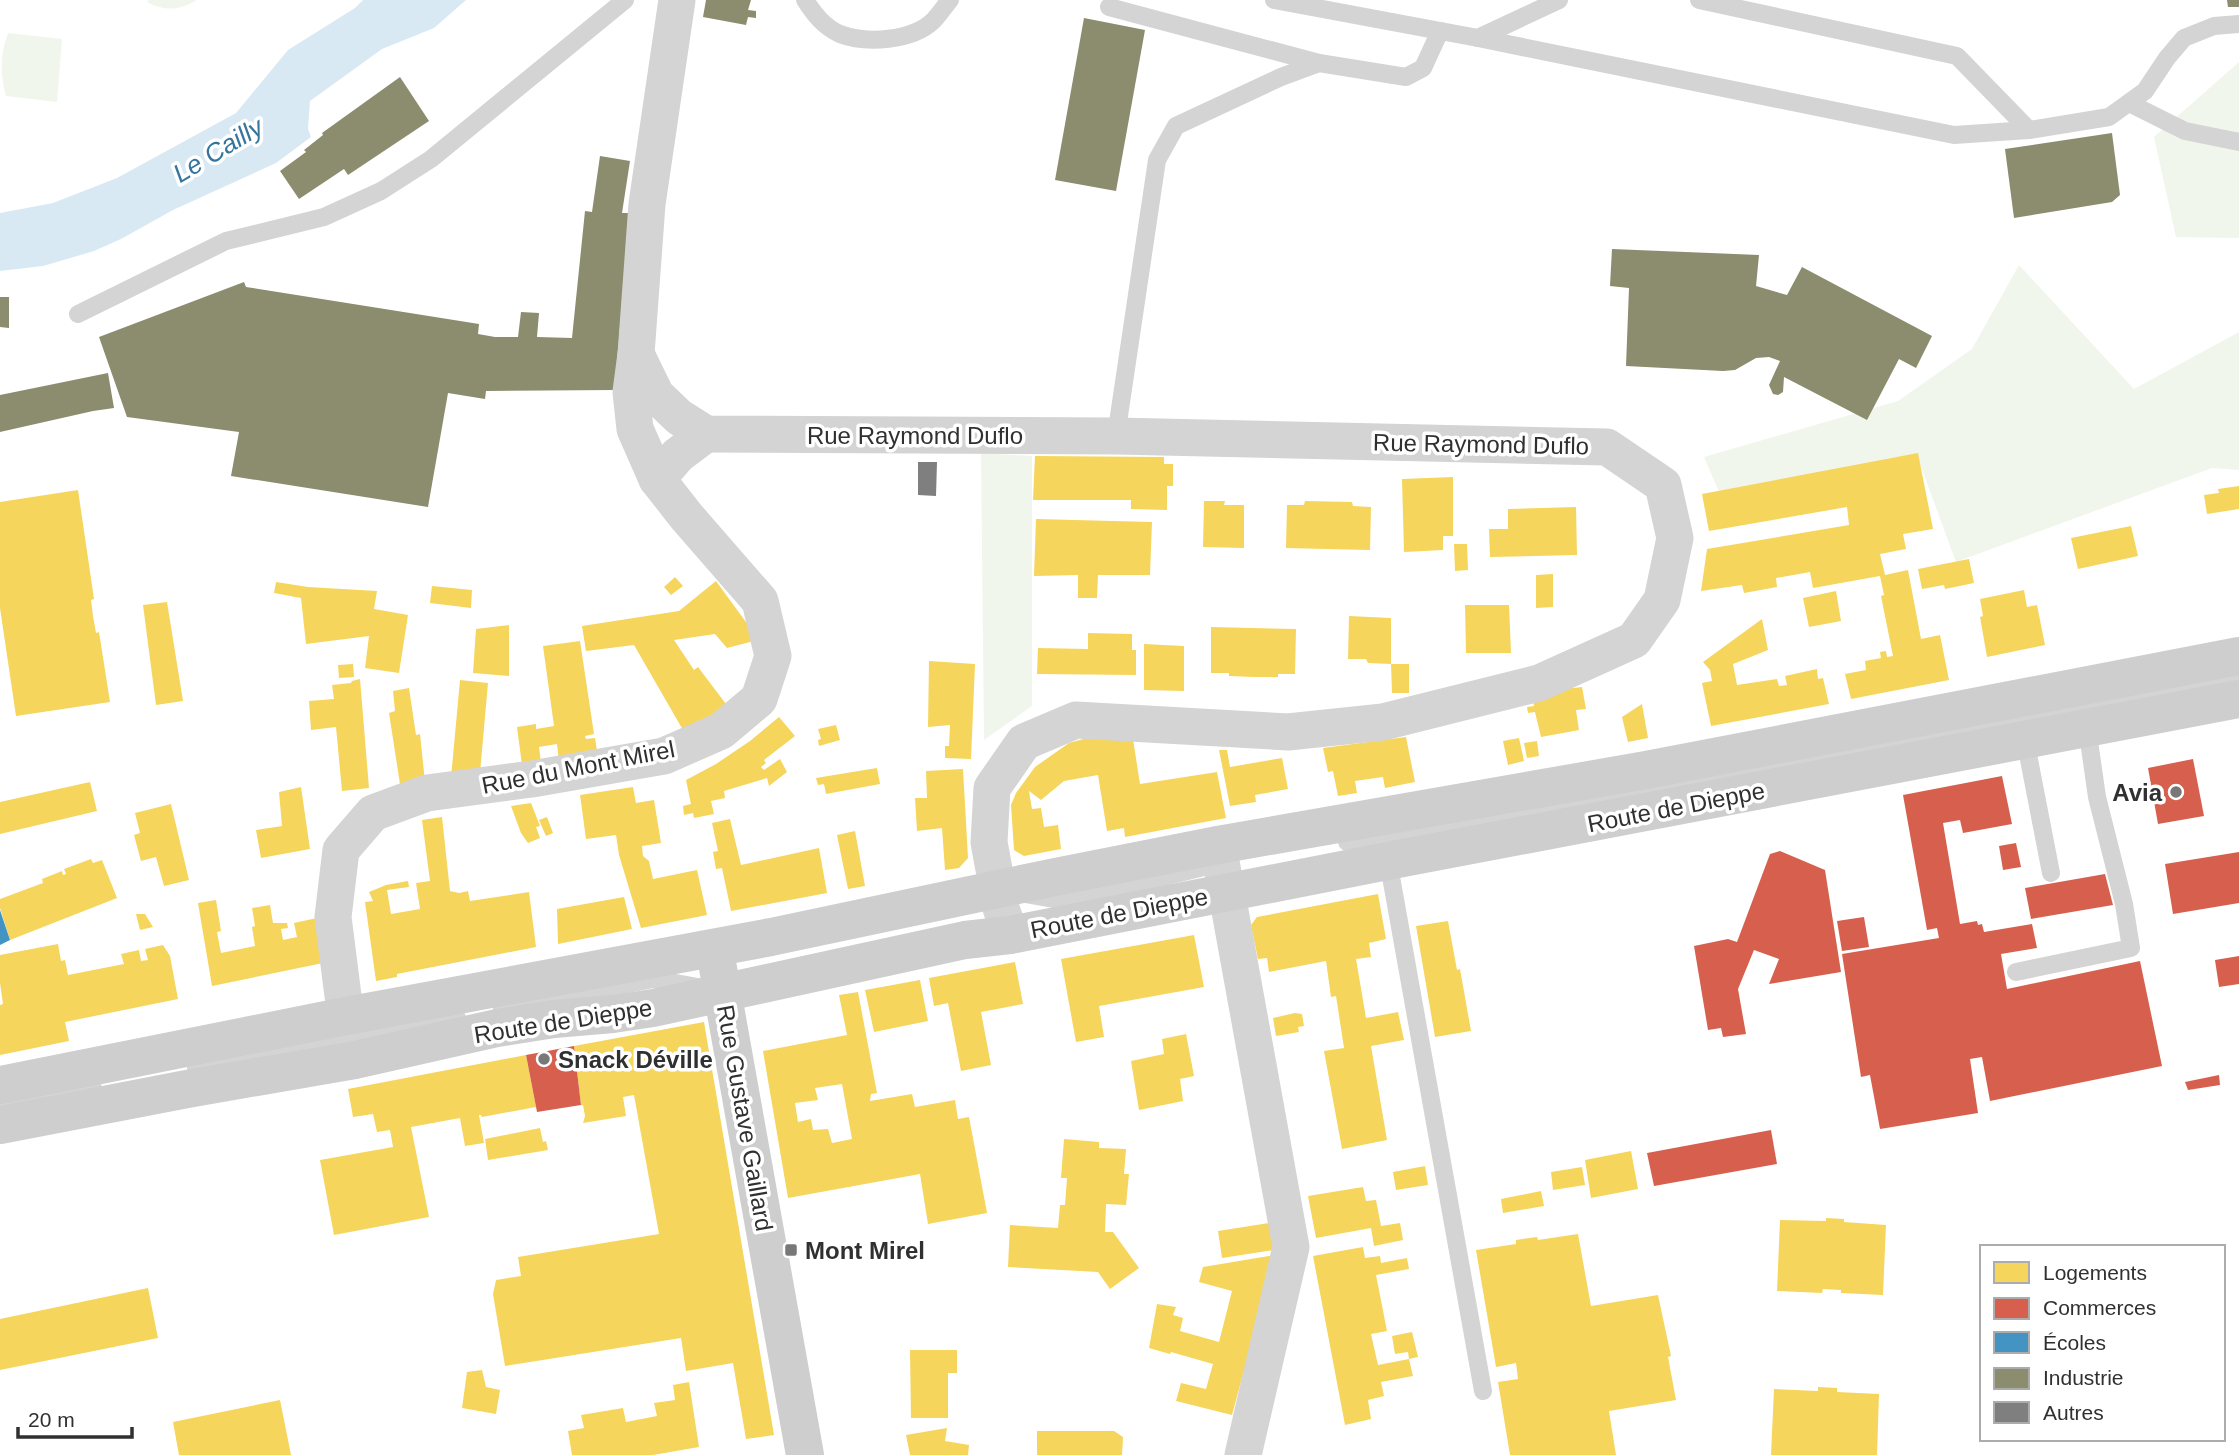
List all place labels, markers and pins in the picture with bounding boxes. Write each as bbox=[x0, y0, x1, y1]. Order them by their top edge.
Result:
place label: Avia bbox=[2112, 779, 2163, 806]
marker: Avia bbox=[2168, 784, 2184, 800]
place label: Snack Déville bbox=[558, 1046, 713, 1073]
marker: Snack Déville bbox=[536, 1051, 552, 1067]
place label: Mont Mirel bbox=[805, 1237, 925, 1264]
marker: Mont Mirel bbox=[783, 1242, 799, 1258]

